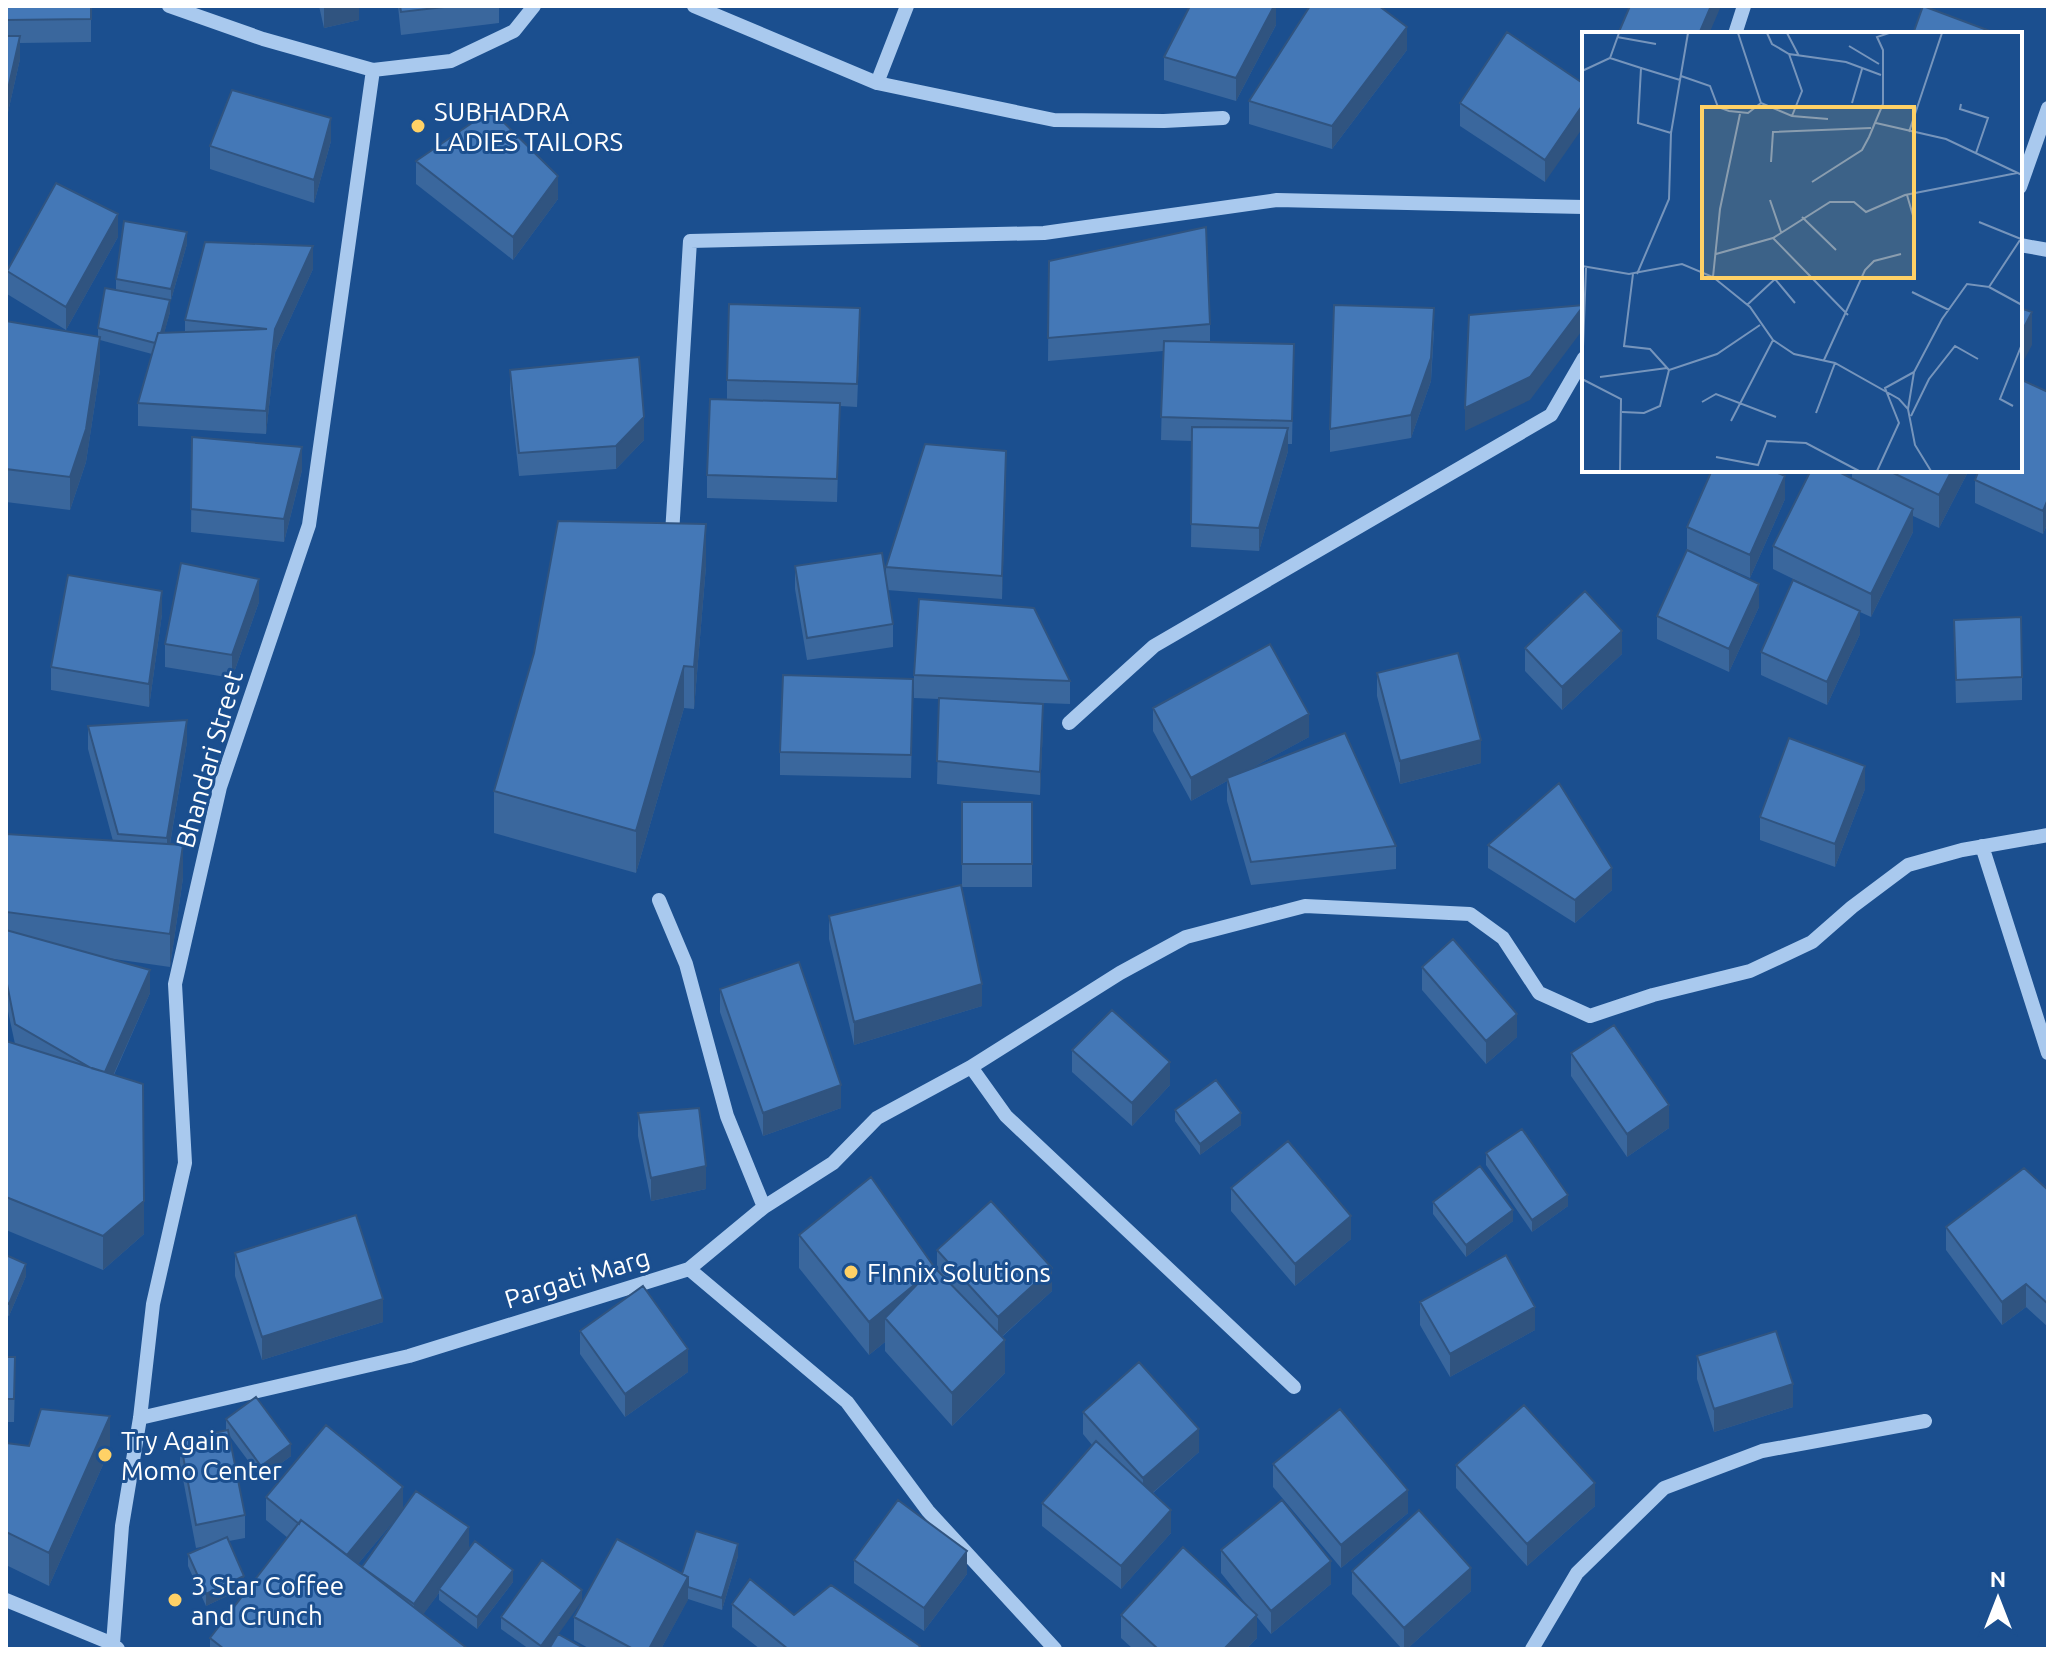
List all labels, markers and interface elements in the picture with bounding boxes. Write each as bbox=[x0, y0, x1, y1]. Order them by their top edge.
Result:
inset map bbox=[1582, 32, 2022, 472]
place label: SUBHADRA LADIES TAILORS bbox=[434, 97, 623, 156]
marker: SUBHADRA LADIES TAILORS bbox=[409, 117, 427, 135]
street label: Bhandari Street bbox=[170, 667, 248, 851]
street label: Pargati Marg bbox=[501, 1242, 653, 1314]
place label: FInnix Solutions bbox=[867, 1258, 1051, 1287]
marker: FInnix Solutions bbox=[842, 1263, 860, 1281]
place label: Try Again Momo Center bbox=[121, 1426, 282, 1485]
marker: Try Again Momo Center bbox=[96, 1446, 114, 1464]
north arrow bbox=[1958, 1559, 2038, 1639]
text: N bbox=[1990, 1566, 2006, 1591]
place label: 3 Star Coffee and Crunch bbox=[191, 1571, 344, 1630]
marker: 3 Star Coffee and Crunch bbox=[166, 1591, 184, 1609]

